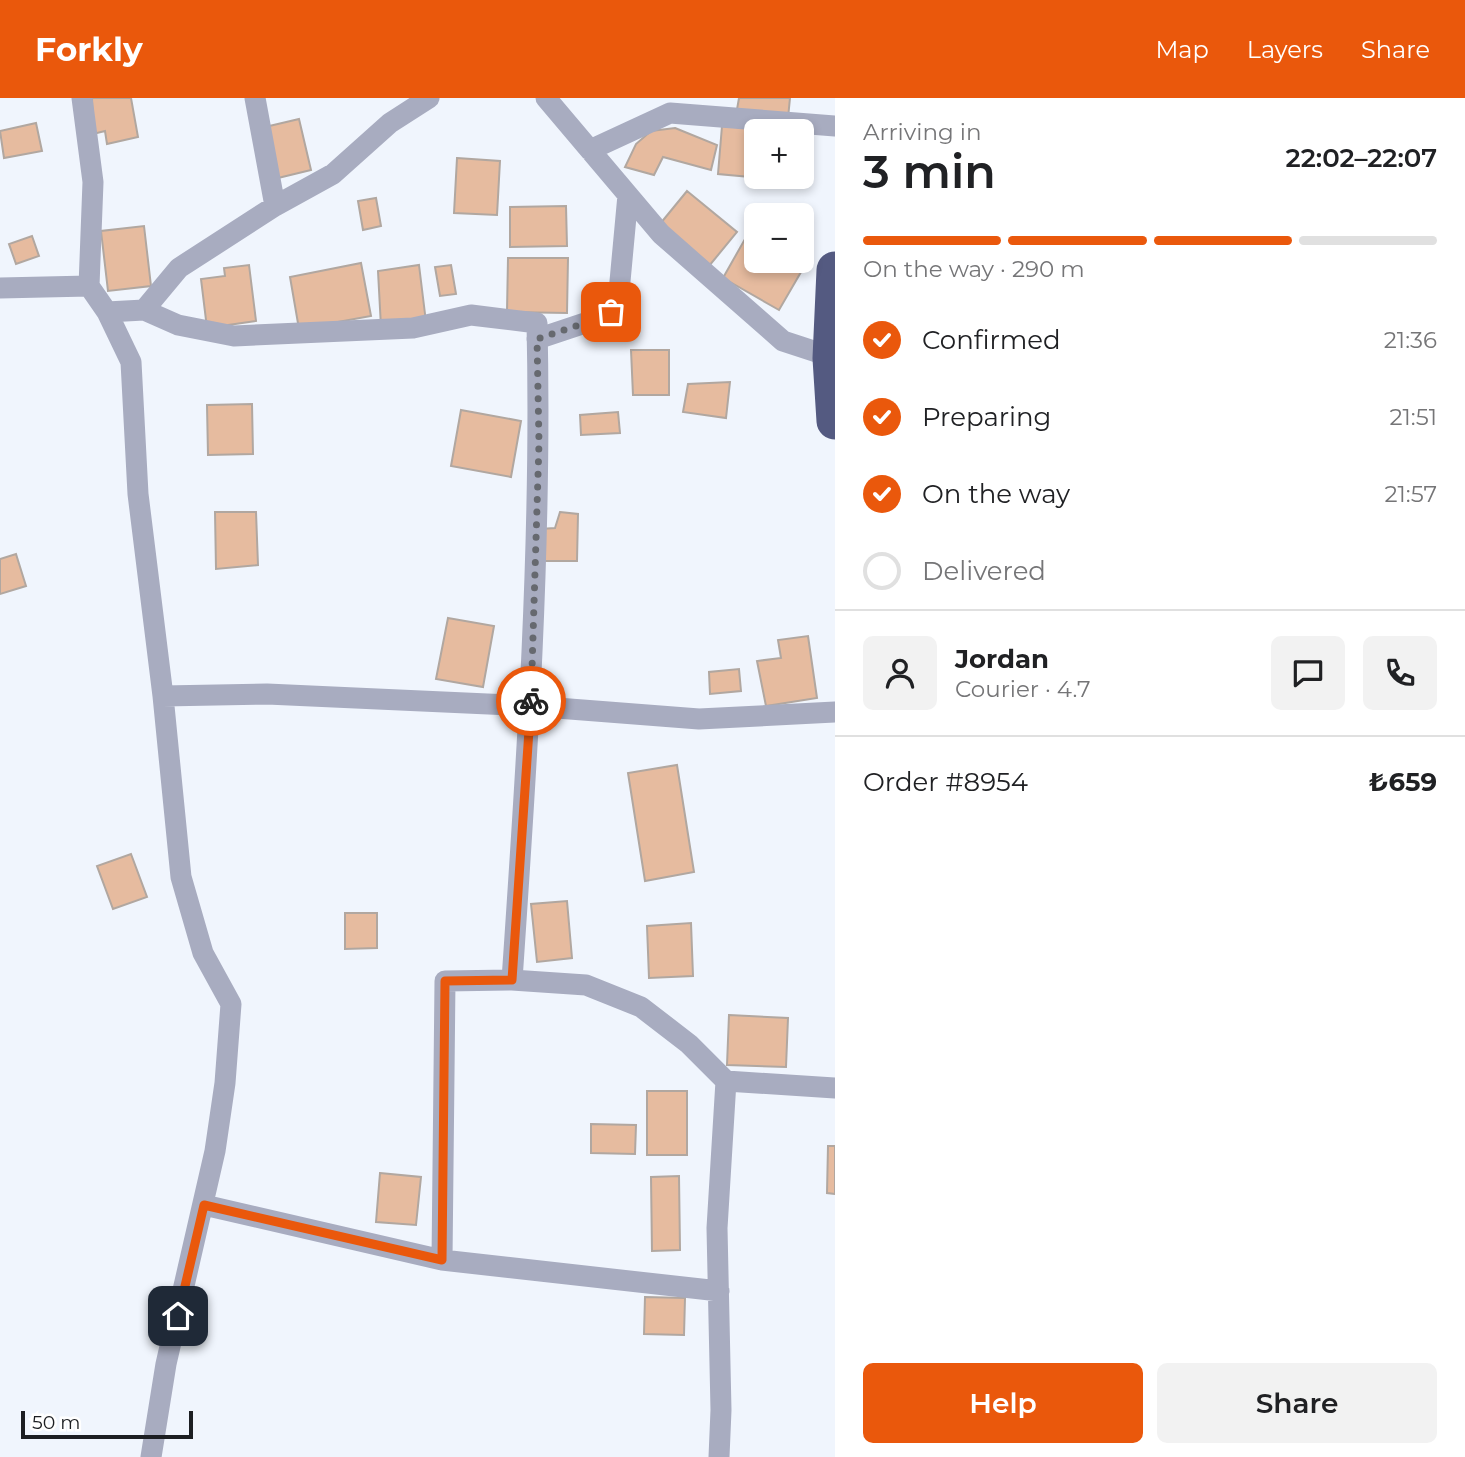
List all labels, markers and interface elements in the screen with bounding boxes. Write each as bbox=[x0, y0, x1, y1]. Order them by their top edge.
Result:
text: Forkly bbox=[35, 29, 143, 69]
text: Map bbox=[1155, 35, 1209, 64]
text: Layers bbox=[1247, 35, 1323, 64]
text: Share bbox=[1361, 35, 1430, 64]
text: Arriving in bbox=[863, 118, 982, 146]
map controls bbox=[744, 119, 814, 273]
button: + bbox=[744, 119, 814, 189]
text: 22:02–22:07 bbox=[1286, 142, 1437, 174]
text: 3 min bbox=[863, 143, 996, 200]
button: − bbox=[744, 203, 814, 273]
text: On the way · 290 m bbox=[863, 255, 1085, 283]
pin bbox=[581, 282, 641, 342]
icon: bag bbox=[592, 293, 630, 331]
icon: check bbox=[863, 321, 901, 359]
text: Confirmed bbox=[922, 324, 1061, 356]
text: 21:36 bbox=[1384, 326, 1437, 354]
icon: check bbox=[863, 398, 901, 436]
text: Preparing bbox=[922, 401, 1051, 433]
text: 21:51 bbox=[1389, 403, 1437, 431]
icon: check bbox=[863, 475, 901, 513]
text: On the way bbox=[922, 478, 1070, 510]
text: 21:57 bbox=[1385, 480, 1437, 508]
text: Delivered bbox=[922, 555, 1046, 587]
button: person bbox=[863, 636, 937, 710]
button: chat bbox=[1271, 636, 1345, 710]
button: phone bbox=[1363, 636, 1437, 710]
text: Jordan bbox=[955, 643, 1049, 675]
courier bbox=[496, 666, 566, 736]
text: Courier · 4.7 bbox=[955, 675, 1091, 703]
icon: bike bbox=[512, 682, 550, 720]
text: Order #8954 bbox=[863, 766, 1028, 798]
text: ₺659 bbox=[1369, 766, 1437, 798]
pin bbox=[148, 1286, 208, 1346]
icon: home bbox=[159, 1297, 197, 1335]
button: Help bbox=[863, 1363, 1143, 1443]
button: Share bbox=[1157, 1363, 1437, 1443]
scale bar bbox=[21, 1408, 192, 1440]
text: 50 m bbox=[32, 1411, 80, 1434]

